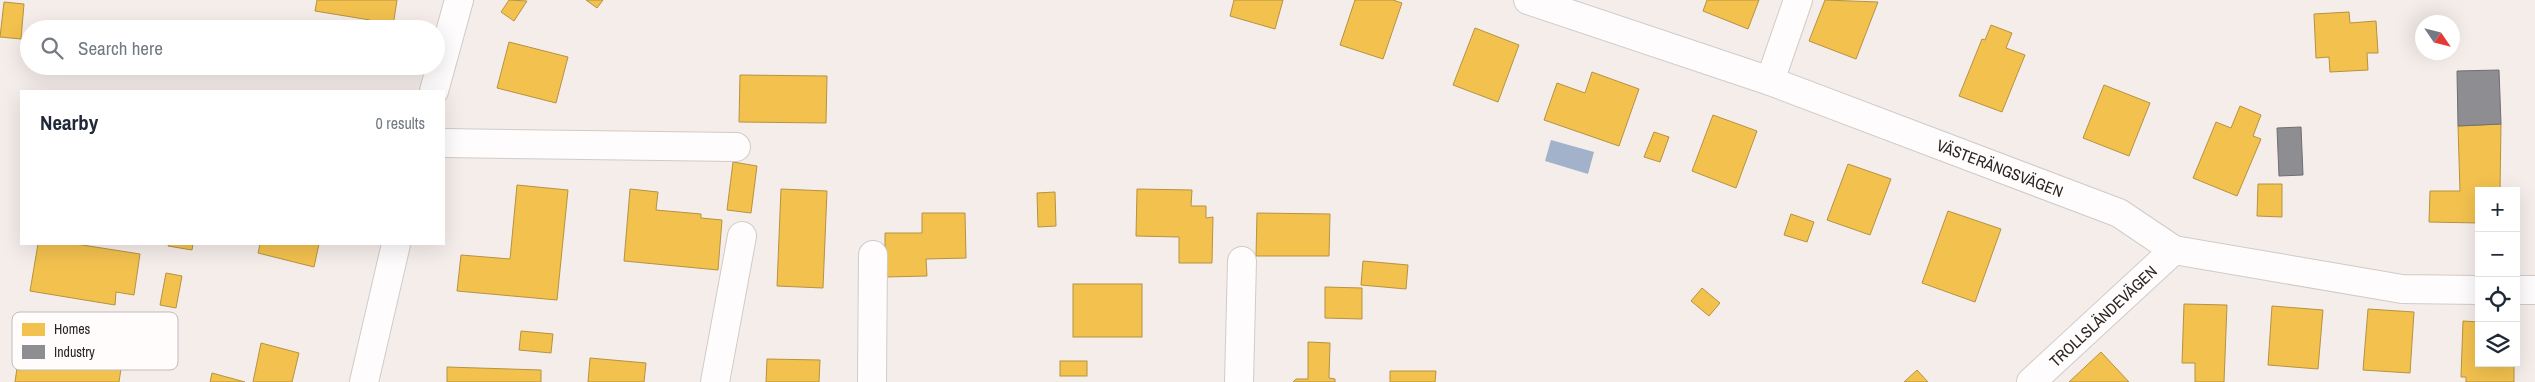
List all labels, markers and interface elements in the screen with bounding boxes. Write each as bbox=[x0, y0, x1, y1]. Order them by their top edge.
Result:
north arrow bbox=[2415, 15, 2460, 60]
search box bbox=[20, 20, 445, 75]
icon: search bbox=[38, 34, 66, 62]
text: Search here bbox=[78, 35, 163, 61]
text: Nearby bbox=[40, 108, 98, 137]
text: 0 results bbox=[375, 112, 425, 134]
street label: VÄSTERÄNGSVÄGEN bbox=[1934, 134, 2066, 202]
map controls bbox=[2475, 187, 2520, 367]
button: + bbox=[2475, 187, 2520, 232]
button: − bbox=[2475, 232, 2520, 277]
street label: TROLLSLÄNDEVÄGEN bbox=[2044, 260, 2162, 372]
button: locate bbox=[2475, 277, 2520, 322]
legend bbox=[12, 312, 178, 370]
text: Homes bbox=[54, 320, 91, 338]
button: layers bbox=[2475, 322, 2520, 367]
text: Industry bbox=[54, 343, 95, 361]

